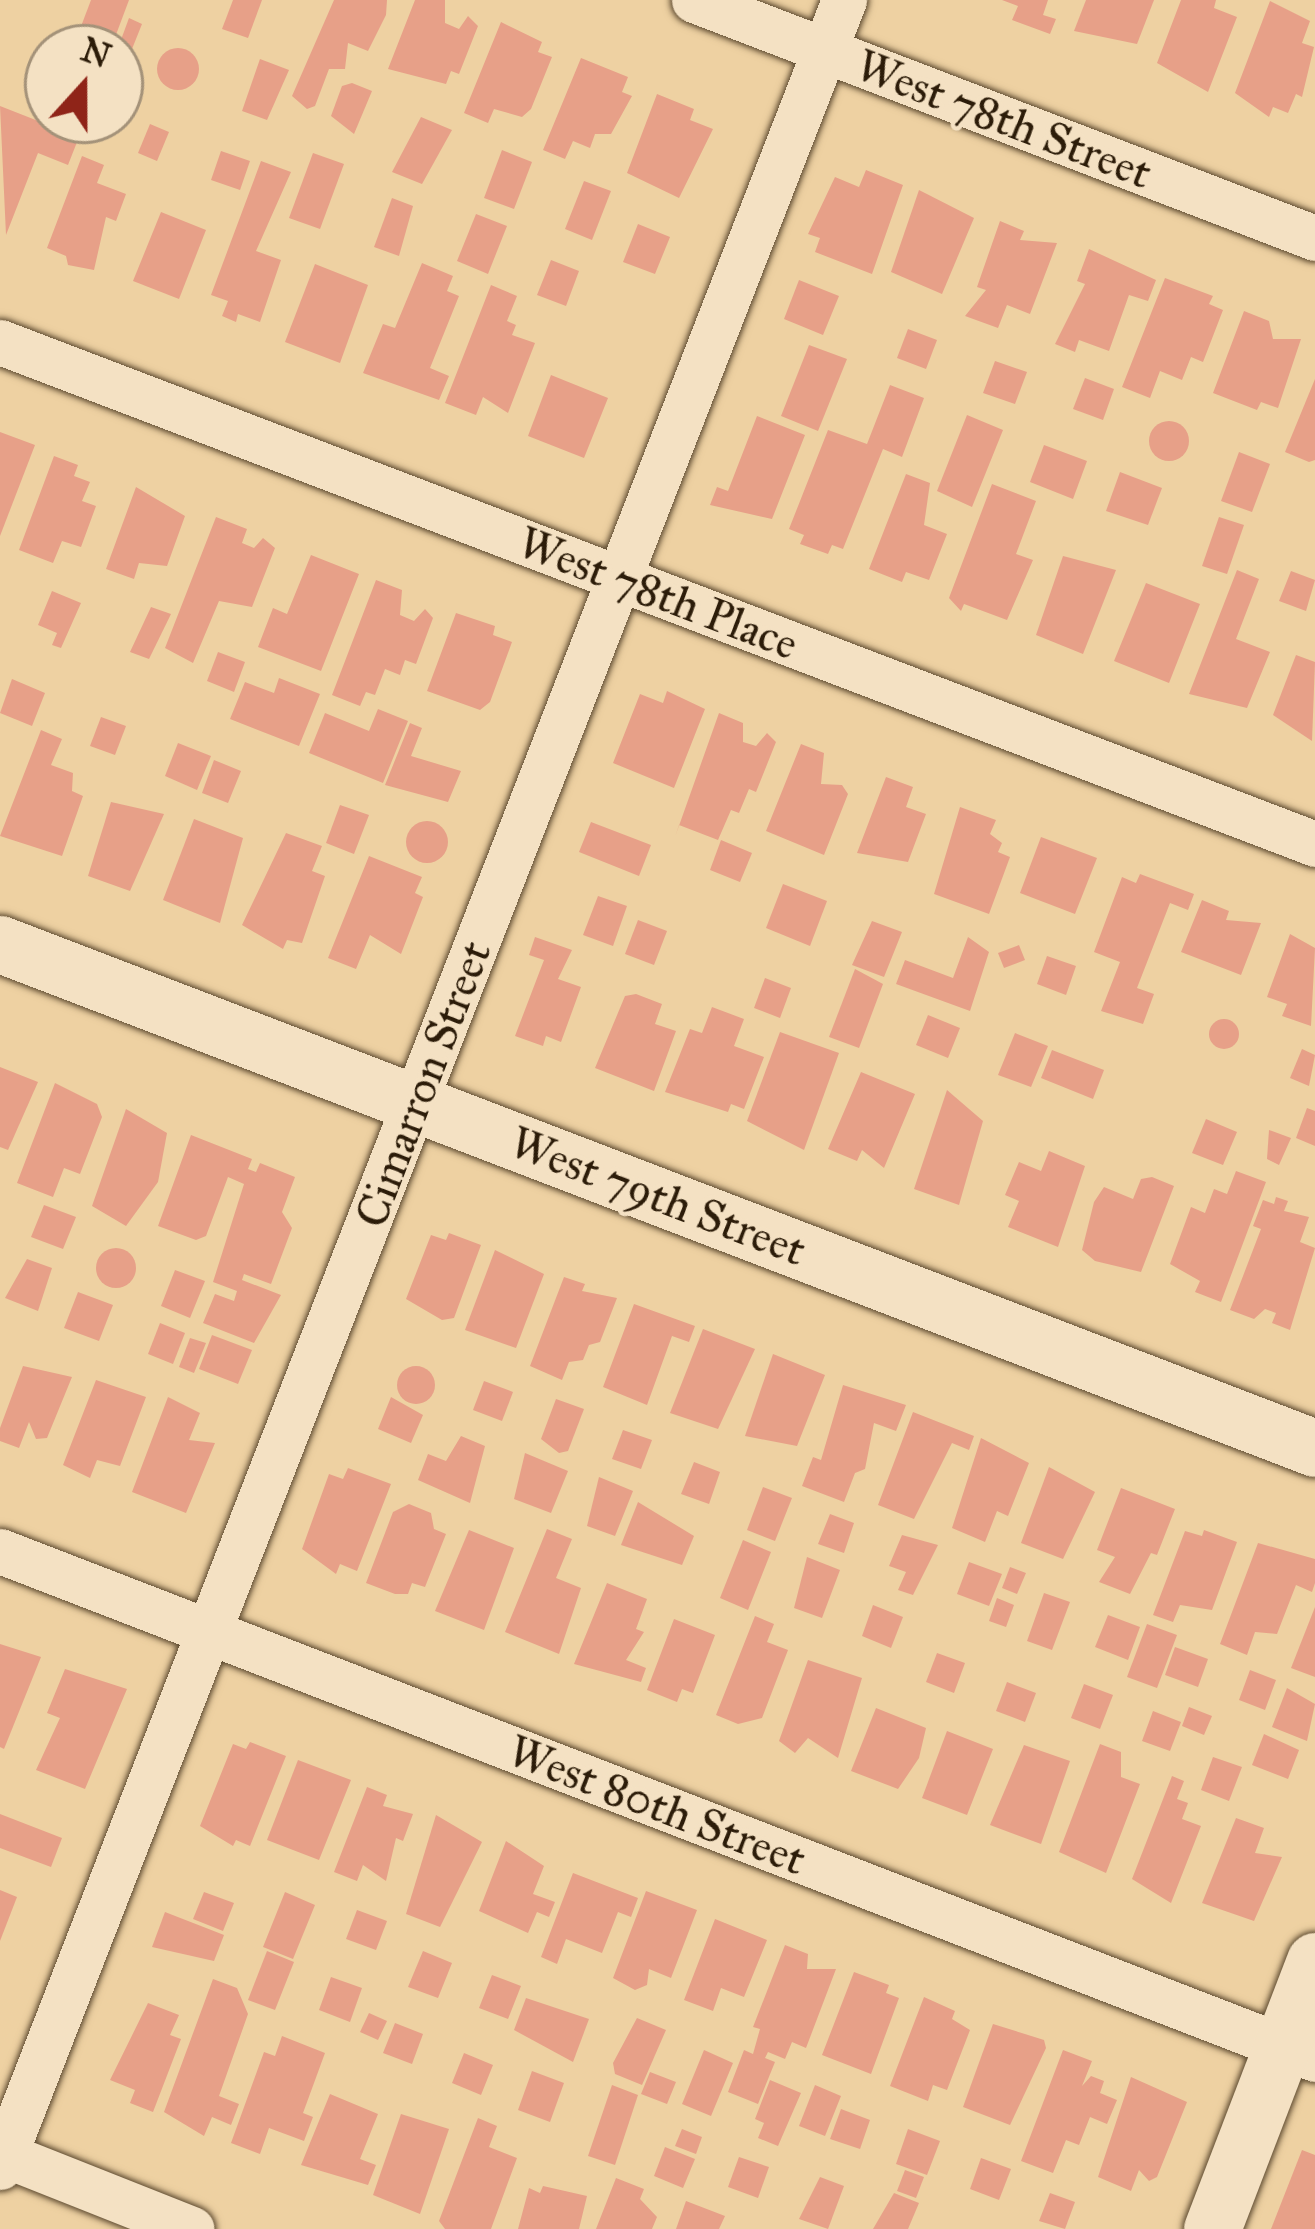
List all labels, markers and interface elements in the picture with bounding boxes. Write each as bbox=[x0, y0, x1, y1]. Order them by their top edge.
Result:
north arrow bbox=[24, 24, 144, 144]
text: N bbox=[76, 30, 116, 77]
street label: West 78th Street bbox=[849, 38, 1159, 200]
street label: West 78th Place bbox=[511, 515, 805, 671]
street label: Cimarron Street bbox=[344, 933, 502, 1235]
street label: West 79th Street bbox=[503, 1115, 813, 1277]
street label: West 80th Street bbox=[501, 1723, 813, 1887]

